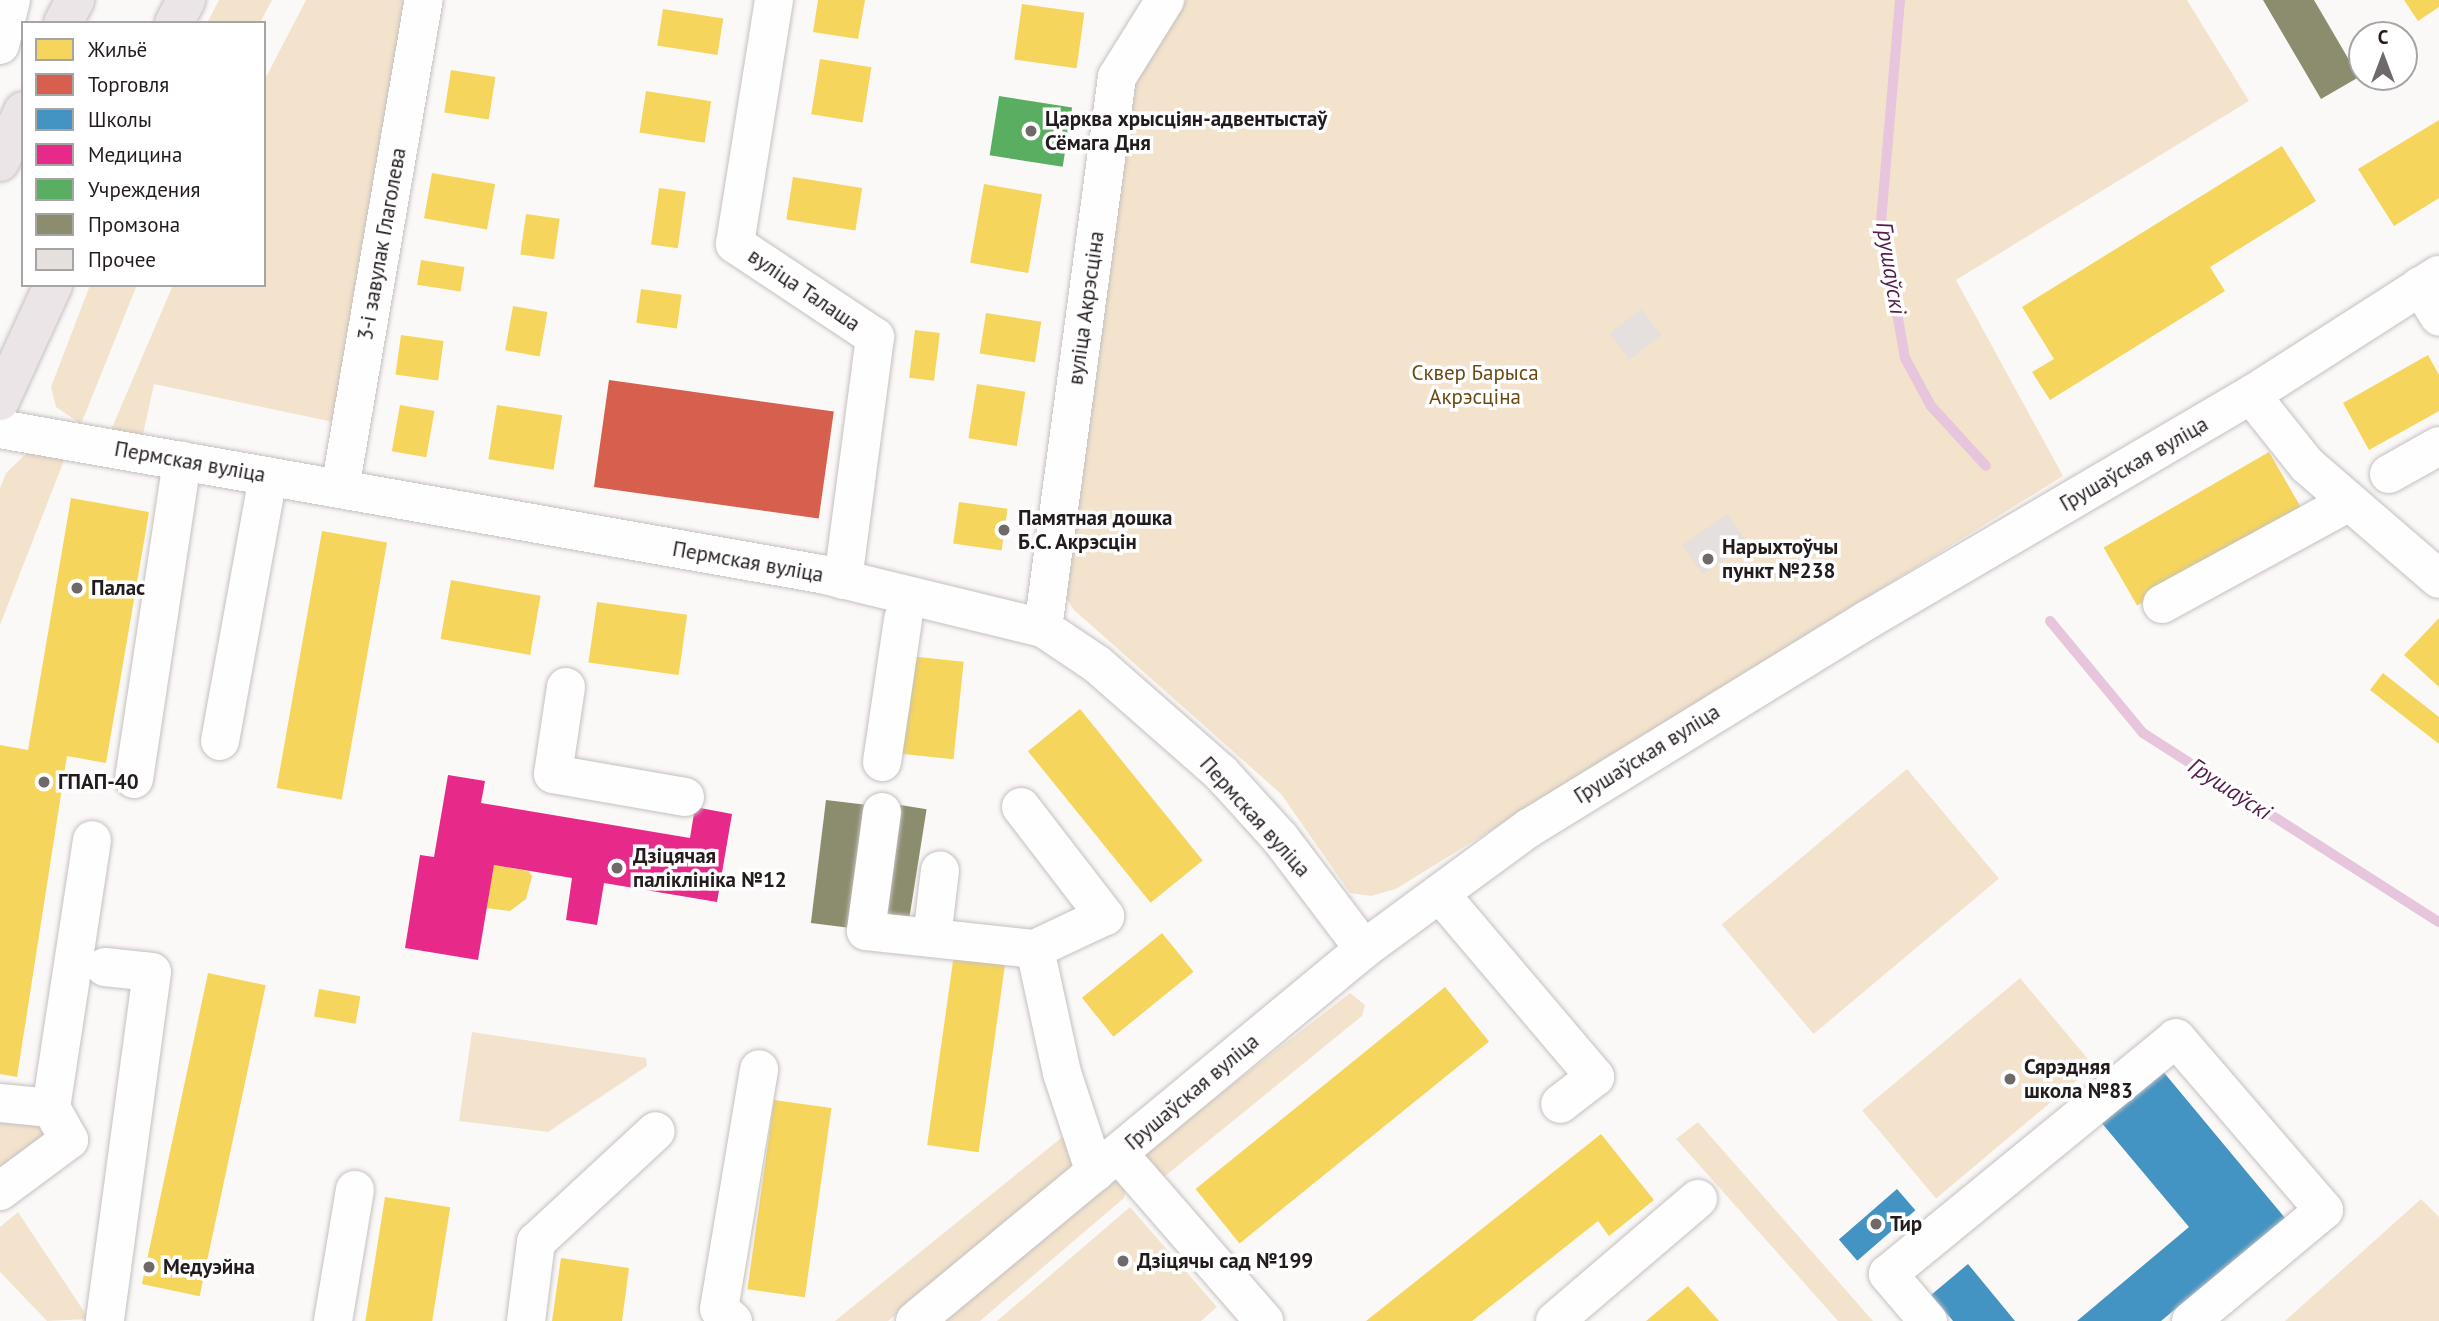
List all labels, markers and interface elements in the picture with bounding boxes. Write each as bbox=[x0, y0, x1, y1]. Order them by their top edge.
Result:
legend bbox=[21, 21, 266, 287]
north arrow bbox=[2348, 21, 2418, 91]
text: С bbox=[2378, 25, 2388, 49]
text: Жильё bbox=[88, 36, 147, 63]
text: Торговля bbox=[88, 71, 169, 98]
text: Школы bbox=[88, 106, 152, 133]
place label: Царква хрысціян-адвентыстаў Сёмага Дня bbox=[1045, 106, 1327, 156]
marker: Царква хрысціян-адвентыстаў Сёмага Дня bbox=[1023, 123, 1039, 139]
text: Медицина bbox=[88, 141, 182, 168]
street label: 3-і завулак Глаголева bbox=[353, 146, 411, 342]
text: Учреждения bbox=[88, 176, 201, 203]
text: Промзона bbox=[88, 211, 180, 238]
water label: Грушаўскі bbox=[1870, 220, 1912, 316]
street label: вуліца Акрэсціна bbox=[1063, 229, 1109, 387]
street label: вуліца Талаша bbox=[743, 243, 865, 337]
text: Прочее bbox=[88, 246, 156, 273]
park label: Сквер Барыса Акрэсціна bbox=[1411, 360, 1539, 410]
street label: Грушаўская вуліца bbox=[2055, 411, 2213, 517]
street label: Пермская вуліца bbox=[112, 436, 268, 488]
place label: Памятная дошка Б.С. Акрэсцін bbox=[1018, 505, 1172, 555]
marker: Памятная дошка Б.С. Акрэсцін bbox=[996, 522, 1012, 538]
place label: Нарыхтоўчы пункт №238 bbox=[1722, 534, 1838, 584]
street label: Пермская вуліца bbox=[670, 536, 826, 588]
marker: Нарыхтоўчы пункт №238 bbox=[1700, 551, 1716, 567]
place label: Палас bbox=[91, 575, 145, 601]
marker: Палас bbox=[69, 580, 85, 596]
street label: Грушаўская вуліца bbox=[1570, 699, 1724, 809]
street label: Пермская вуліца bbox=[1194, 752, 1316, 882]
water label: Грушаўскі bbox=[2183, 752, 2277, 826]
place label: ГПАП-40 bbox=[58, 769, 139, 795]
marker: ГПАП-40 bbox=[36, 774, 52, 790]
place label: Дзіцячая паліклініка №12 bbox=[633, 843, 787, 893]
marker: Дзіцячая паліклініка №12 bbox=[607, 858, 627, 878]
street label: Грушаўская вуліца bbox=[1120, 1029, 1264, 1155]
place label: Сярэдняя школа №83 bbox=[2024, 1054, 2133, 1104]
marker: Сярэдняя школа №83 bbox=[2002, 1071, 2018, 1087]
place label: Тир bbox=[1890, 1211, 1922, 1237]
marker: Тир bbox=[1868, 1216, 1884, 1232]
place label: Дзіцячы сад №199 bbox=[1137, 1248, 1313, 1274]
marker: Дзіцячы сад №199 bbox=[1115, 1253, 1131, 1269]
place label: Медуэйна bbox=[163, 1254, 255, 1280]
marker: Медуэйна bbox=[141, 1259, 157, 1275]

